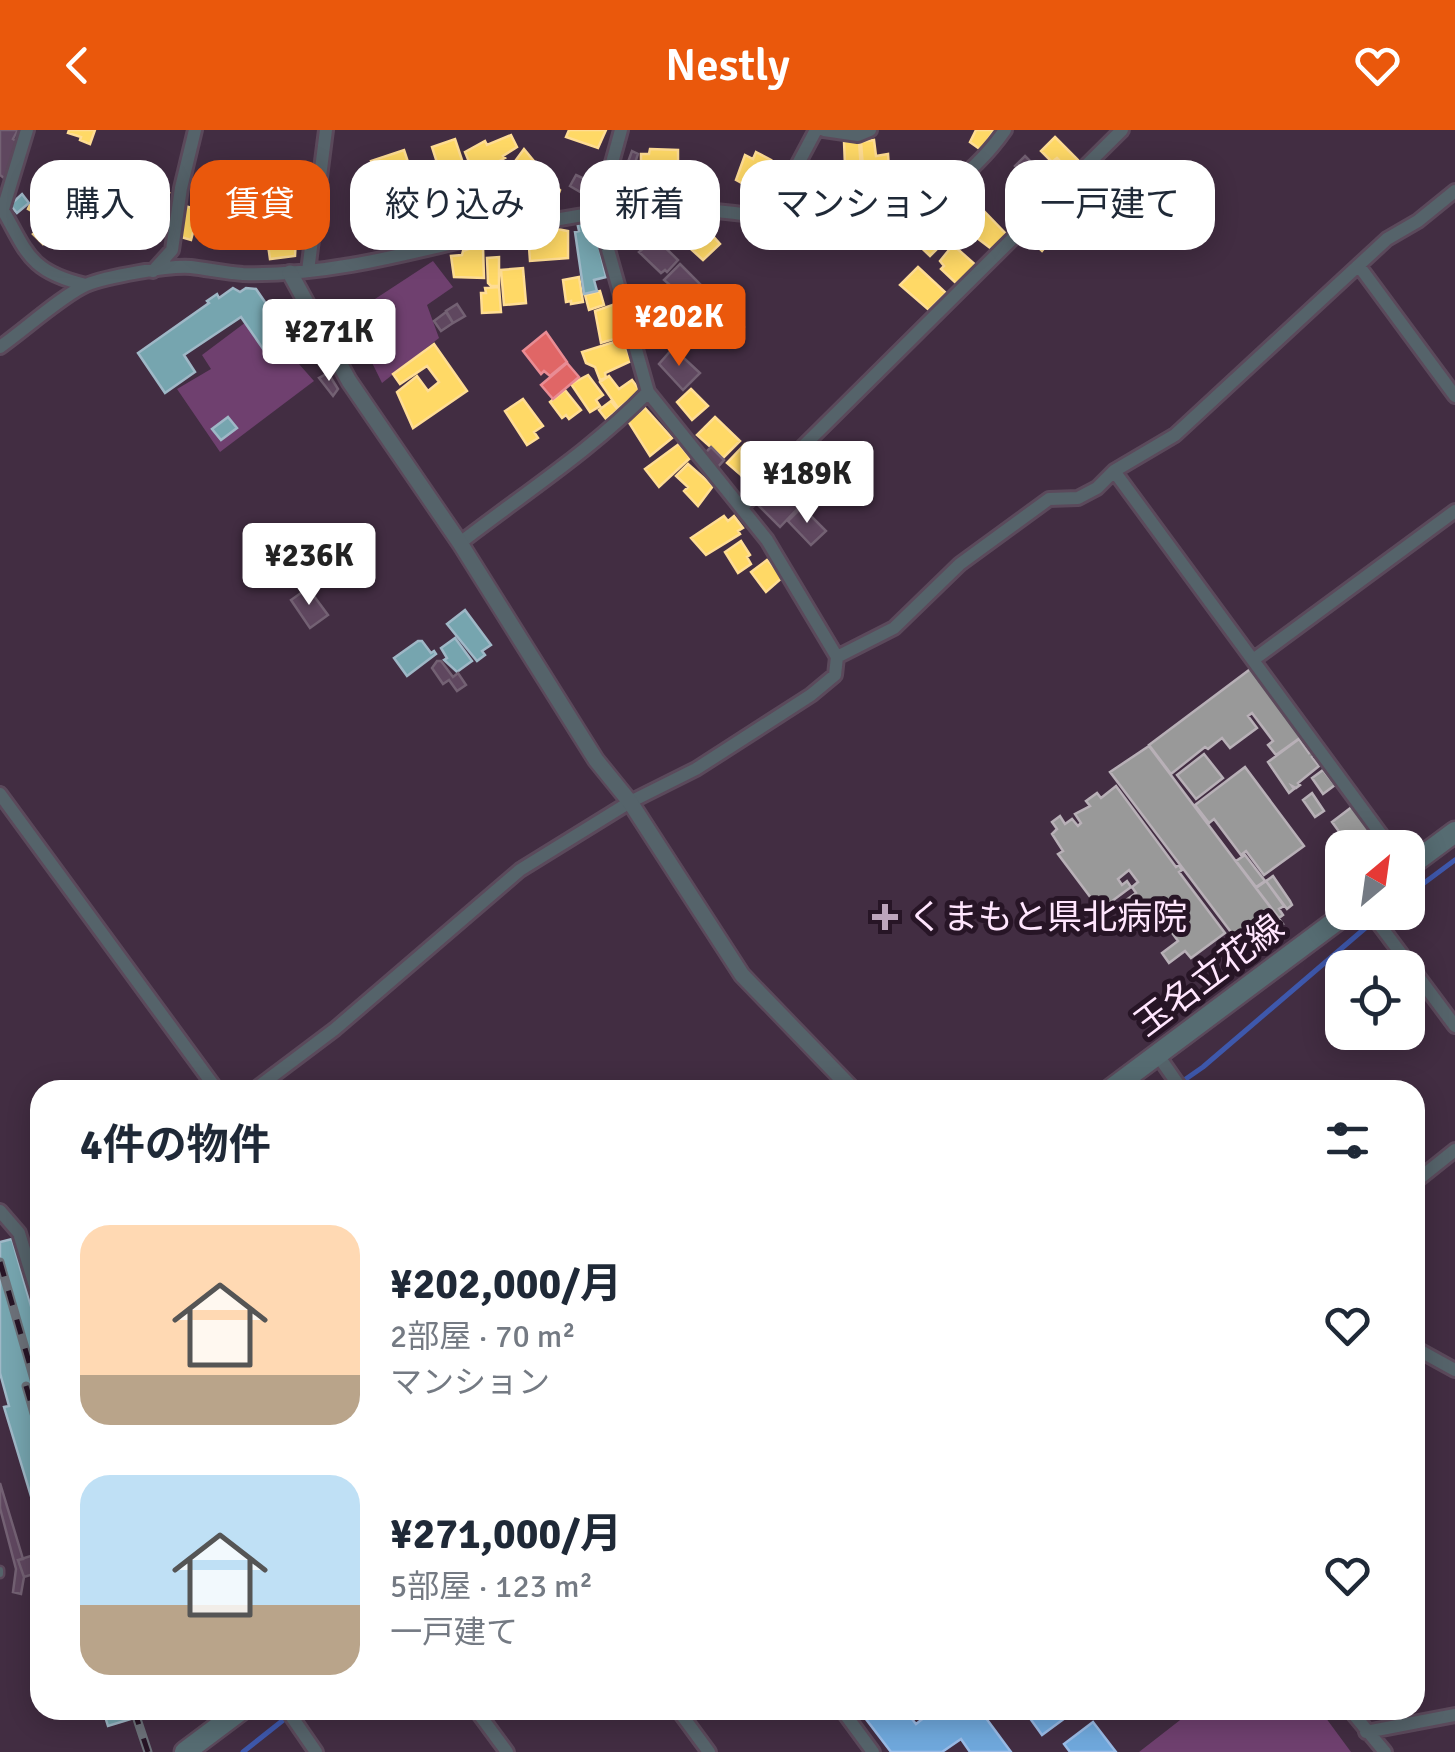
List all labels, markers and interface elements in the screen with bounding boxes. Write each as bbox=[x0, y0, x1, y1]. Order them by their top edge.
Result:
icon: back bbox=[50, 38, 105, 93]
text: Nestly bbox=[665, 38, 790, 93]
icon: heart bbox=[1350, 38, 1405, 93]
chip: 購入 bbox=[30, 160, 170, 250]
chip: 賃貸 bbox=[190, 160, 330, 250]
chip: 絞り込み bbox=[350, 160, 560, 250]
chip: 新着 bbox=[580, 160, 720, 250]
chip: マンション bbox=[740, 160, 985, 250]
chip: 一戸建て bbox=[1005, 160, 1215, 250]
pin: ¥202K bbox=[609, 284, 749, 369]
text: ¥202K bbox=[635, 297, 723, 336]
pin: ¥271K bbox=[259, 299, 399, 384]
text: ¥271K bbox=[285, 312, 373, 351]
pin: ¥189K bbox=[737, 441, 877, 526]
text: ¥189K bbox=[763, 454, 851, 493]
pin: ¥236K bbox=[239, 523, 379, 608]
text: ¥236K bbox=[265, 536, 353, 575]
north arrow bbox=[1325, 830, 1425, 930]
map controls bbox=[1325, 830, 1425, 1050]
place label: くまもと県北病院 bbox=[908, 896, 1187, 939]
marker: くまもと県北病院 bbox=[872, 904, 898, 930]
street label: 玉名立花線 bbox=[1126, 906, 1292, 1045]
button: locate bbox=[1325, 950, 1425, 1050]
icon: filters bbox=[1320, 1113, 1375, 1168]
text: 4件の物件 bbox=[80, 1120, 271, 1171]
text: ¥202,000/月 bbox=[390, 1259, 622, 1310]
icon: home bbox=[160, 1265, 280, 1385]
icon: heart bbox=[1320, 1298, 1375, 1353]
text: 2部屋 · 70 m² bbox=[390, 1317, 576, 1356]
text: マンション bbox=[390, 1363, 550, 1402]
text: ¥271,000/月 bbox=[390, 1509, 622, 1560]
icon: home bbox=[160, 1515, 280, 1635]
icon: heart bbox=[1320, 1548, 1375, 1603]
text: 5部屋 · 123 m² bbox=[390, 1567, 593, 1606]
text: 一戸建て bbox=[390, 1613, 518, 1652]

